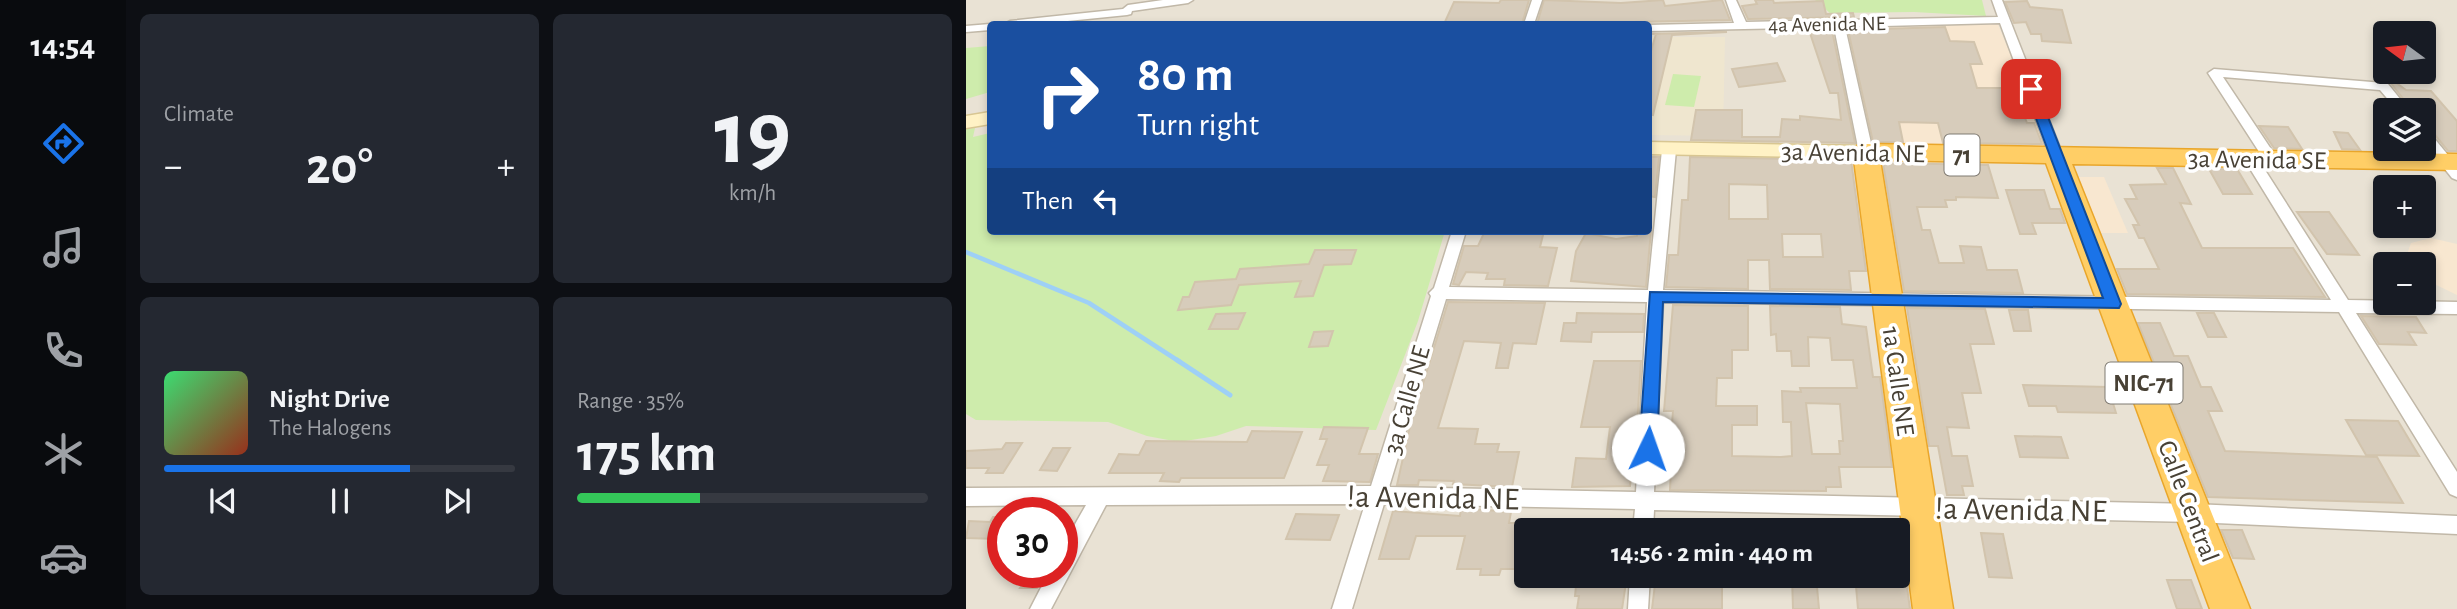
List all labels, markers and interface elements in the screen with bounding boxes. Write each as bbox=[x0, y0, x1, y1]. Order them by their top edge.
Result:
street label: 4a Avenida NE bbox=[1768, 13, 1886, 36]
north arrow bbox=[2373, 21, 2436, 84]
map controls bbox=[2373, 21, 2436, 315]
text: 14:54 bbox=[31, 30, 95, 62]
icon: right bbox=[1022, 49, 1113, 140]
text: 80 m bbox=[1137, 51, 1234, 100]
pin bbox=[2001, 59, 2061, 119]
icon: arrive bbox=[2012, 70, 2050, 108]
text: 19 bbox=[714, 89, 791, 180]
button: layers bbox=[2373, 98, 2436, 161]
text: Climate bbox=[164, 103, 234, 126]
text: Turn right bbox=[1137, 109, 1259, 141]
icon: directions bbox=[39, 119, 88, 168]
road number: 71 bbox=[1944, 134, 1980, 176]
street label: 3a Avenida NE bbox=[1781, 139, 1925, 167]
text: 20° bbox=[306, 141, 373, 193]
street label: 3a Avenida SE bbox=[2188, 146, 2326, 174]
text: − bbox=[164, 148, 182, 186]
text: + bbox=[497, 148, 515, 186]
button: + bbox=[2373, 175, 2436, 238]
text: km/h bbox=[729, 182, 776, 205]
icon: left bbox=[1087, 182, 1125, 220]
text: Then bbox=[1022, 188, 1073, 214]
icon: music bbox=[39, 223, 88, 272]
button: − bbox=[2373, 252, 2436, 315]
street label: 1a Calle NE bbox=[1877, 325, 1919, 438]
icon: phone bbox=[39, 326, 88, 375]
street label: 3a Calle NE bbox=[1379, 343, 1435, 458]
road number: NIC-71 bbox=[2106, 362, 2182, 404]
text: Night Drive bbox=[269, 386, 390, 412]
text: Range · 35% bbox=[577, 390, 684, 413]
position arrow bbox=[1611, 412, 1685, 486]
text: The Halogens bbox=[269, 417, 391, 440]
text: 175 km bbox=[577, 428, 716, 480]
icon: climate bbox=[39, 429, 88, 478]
street label: Calle Central bbox=[2153, 437, 2223, 566]
street label: !a Avenida NE bbox=[1347, 480, 1519, 515]
icon: previous bbox=[204, 482, 242, 520]
icon: pause bbox=[321, 482, 359, 520]
icon: next bbox=[438, 482, 476, 520]
street label: !a Avenida NE bbox=[1935, 492, 2107, 527]
speed limit sign: 30 bbox=[987, 497, 1078, 588]
icon: car bbox=[39, 533, 88, 582]
text: 14:56 · 2 min · 440 m bbox=[1611, 540, 1813, 566]

